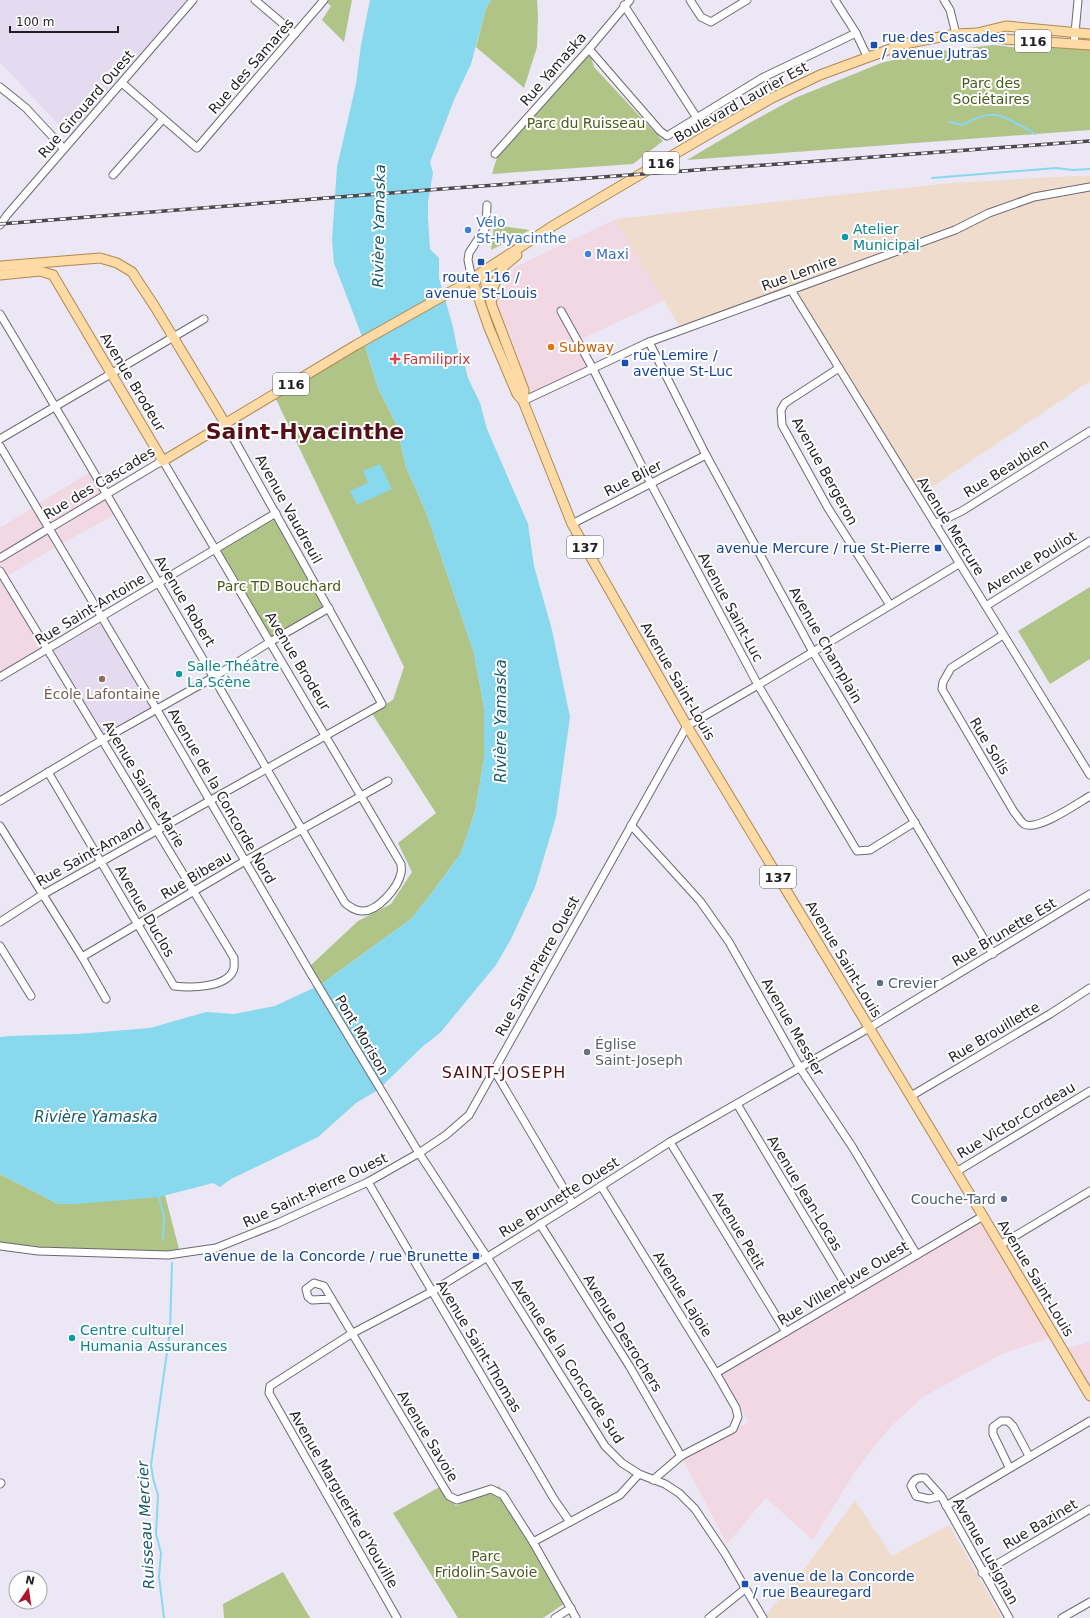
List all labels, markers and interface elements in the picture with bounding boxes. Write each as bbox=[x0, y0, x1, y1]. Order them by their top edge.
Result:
scale bar bbox=[10, 8, 118, 34]
text: 100 m bbox=[16, 15, 54, 29]
street label: Rue des Samares bbox=[205, 15, 297, 117]
street label: Rue Yamaska bbox=[517, 29, 589, 109]
place label: rue des Cascades / avenue Jutras bbox=[882, 29, 1006, 61]
road number: 116 bbox=[1015, 30, 1051, 52]
marker: rue des Cascades / avenue Jutras bbox=[869, 40, 879, 50]
street label: Rue Girouard Ouest bbox=[35, 47, 137, 161]
street label: Boulevard Laurier Est bbox=[671, 58, 811, 146]
park label: Parc des Sociétaires bbox=[953, 75, 1029, 107]
park label: Parc du Ruisseau bbox=[527, 115, 645, 131]
road number: 116 bbox=[643, 152, 679, 174]
water label: Rivière Yamaska bbox=[369, 164, 389, 288]
place label: Vélo St-Hyacinthe bbox=[476, 214, 566, 246]
place label: Atelier Municipal bbox=[853, 221, 920, 253]
marker: Vélo St-Hyacinthe bbox=[463, 225, 473, 235]
marker: Atelier Municipal bbox=[840, 232, 850, 242]
place label: Maxi bbox=[596, 246, 629, 262]
marker: Maxi bbox=[583, 249, 593, 259]
street label: Rue Lemire bbox=[759, 252, 839, 294]
marker: route 116 / avenue St-Louis bbox=[476, 257, 486, 267]
place label: route 116 / avenue St-Louis bbox=[425, 269, 537, 301]
street label: Avenue Brodeur bbox=[97, 330, 169, 434]
place label: Subway bbox=[559, 339, 614, 355]
marker: Subway bbox=[546, 342, 556, 352]
place label: rue Lemire / avenue St-Luc bbox=[633, 347, 733, 379]
place label: Familiprix bbox=[403, 351, 470, 367]
marker: Familiprix bbox=[390, 354, 400, 364]
marker: rue Lemire / avenue St-Luc bbox=[620, 358, 630, 368]
road number: 116 bbox=[273, 373, 309, 395]
street label: Avenue Bergeron bbox=[789, 414, 861, 528]
district label: Saint-Hyacinthe bbox=[206, 419, 404, 444]
street label: Rue Beaubien bbox=[961, 436, 1051, 500]
street label: Rue des Cascades bbox=[40, 443, 158, 523]
street label: Avenue Vaudreuil bbox=[252, 452, 326, 566]
street label: Rue Blier bbox=[601, 457, 665, 499]
street label: Avenue Mercure bbox=[914, 474, 988, 578]
street label: Avenue Pouliot bbox=[983, 527, 1080, 596]
road number: 137 bbox=[567, 536, 603, 558]
place label: avenue Mercure / rue St-Pierre bbox=[716, 540, 930, 556]
marker: avenue Mercure / rue St-Pierre bbox=[933, 543, 943, 553]
street label: Avenue Saint-Luc bbox=[695, 550, 767, 664]
street label: Avenue Robert bbox=[152, 553, 219, 650]
street label: Rue Saint-Antoine bbox=[32, 570, 148, 648]
park label: Parc TD Bouchard bbox=[217, 578, 341, 594]
street label: Avenue Champlain bbox=[786, 584, 866, 706]
street label: Avenue Brodeur bbox=[262, 609, 334, 713]
street label: Avenue Saint-Louis bbox=[638, 619, 718, 743]
place label: Salle Théâtre La Scène bbox=[187, 658, 279, 690]
water label: Rivière Yamaska bbox=[492, 659, 510, 783]
marker: Salle Théâtre La Scène bbox=[174, 669, 184, 679]
marker: École Lafontaine bbox=[97, 674, 107, 684]
place label: École Lafontaine bbox=[44, 686, 160, 702]
street label: Avenue de la Concorde Nord bbox=[165, 706, 279, 886]
street label: Rue Solis bbox=[967, 715, 1013, 777]
street label: Avenue Sainte-Marie bbox=[100, 718, 188, 850]
street label: Rue Saint-Amand bbox=[33, 817, 147, 889]
street label: Rue Bibeau bbox=[158, 848, 234, 902]
street label: Avenue Duclos bbox=[112, 862, 178, 960]
road number: 137 bbox=[760, 866, 796, 888]
street label: Rue Saint-Pierre Ouest bbox=[492, 893, 582, 1039]
street label: Rue Brunette Est bbox=[949, 894, 1059, 969]
street label: Avenue Saint-Louis bbox=[803, 898, 885, 1020]
street label: Avenue Messier bbox=[759, 975, 828, 1079]
place label: Crevier bbox=[888, 975, 939, 991]
marker: Crevier bbox=[875, 978, 885, 988]
street label: Pont Morison bbox=[332, 992, 392, 1078]
street label: Rue Brouillette bbox=[946, 999, 1042, 1065]
place label: Église Saint-Joseph bbox=[595, 1036, 683, 1068]
marker: Église Saint-Joseph bbox=[582, 1047, 592, 1057]
district label: SAINT-JOSEPH bbox=[442, 1063, 566, 1082]
street label: Rue Victor-Cordeau bbox=[954, 1078, 1078, 1162]
water label: Rivière Yamaska bbox=[34, 1108, 158, 1126]
street label: Avenue Jean-Locas bbox=[764, 1133, 846, 1253]
street label: Rue Saint-Pierre Ouest bbox=[240, 1149, 390, 1231]
street label: Rue Brunette Ouest bbox=[496, 1153, 622, 1240]
street label: Avenue Petit bbox=[710, 1188, 769, 1272]
place label: Couche-Tard bbox=[911, 1191, 996, 1207]
marker: Couche-Tard bbox=[999, 1194, 1009, 1204]
street label: Avenue Saint-Louis bbox=[995, 1217, 1077, 1339]
street label: Rue Villeneuve Ouest bbox=[775, 1237, 912, 1328]
place label: avenue de la Concorde / rue Brunette bbox=[204, 1248, 468, 1264]
street label: Avenue Lajoie bbox=[650, 1248, 716, 1340]
marker: avenue de la Concorde / rue Brunette bbox=[471, 1251, 481, 1261]
street label: Avenue Desrochers bbox=[580, 1271, 666, 1395]
street label: Avenue de la Concorde Sud bbox=[509, 1276, 627, 1446]
street label: Avenue Saint-Thomas bbox=[433, 1277, 525, 1415]
place label: Centre culturel Humania Assurances bbox=[80, 1322, 227, 1354]
marker: Centre culturel Humania Assurances bbox=[67, 1333, 77, 1343]
street label: Avenue Savoie bbox=[395, 1388, 461, 1484]
street label: Avenue Marguerite d'Youville bbox=[286, 1407, 402, 1591]
water label: Ruisseau Mercier bbox=[134, 1460, 158, 1590]
street label: Avenue Lusignan bbox=[950, 1495, 1022, 1607]
street label: Rue Bazinet bbox=[1000, 1495, 1080, 1552]
park label: Parc Fridolin-Savoie bbox=[435, 1548, 537, 1580]
place label: avenue de la Concorde / rue Beauregard bbox=[753, 1568, 915, 1600]
north arrow bbox=[8, 1570, 48, 1610]
text: N bbox=[24, 1573, 36, 1588]
marker: avenue de la Concorde / rue Beauregard bbox=[740, 1579, 750, 1589]

